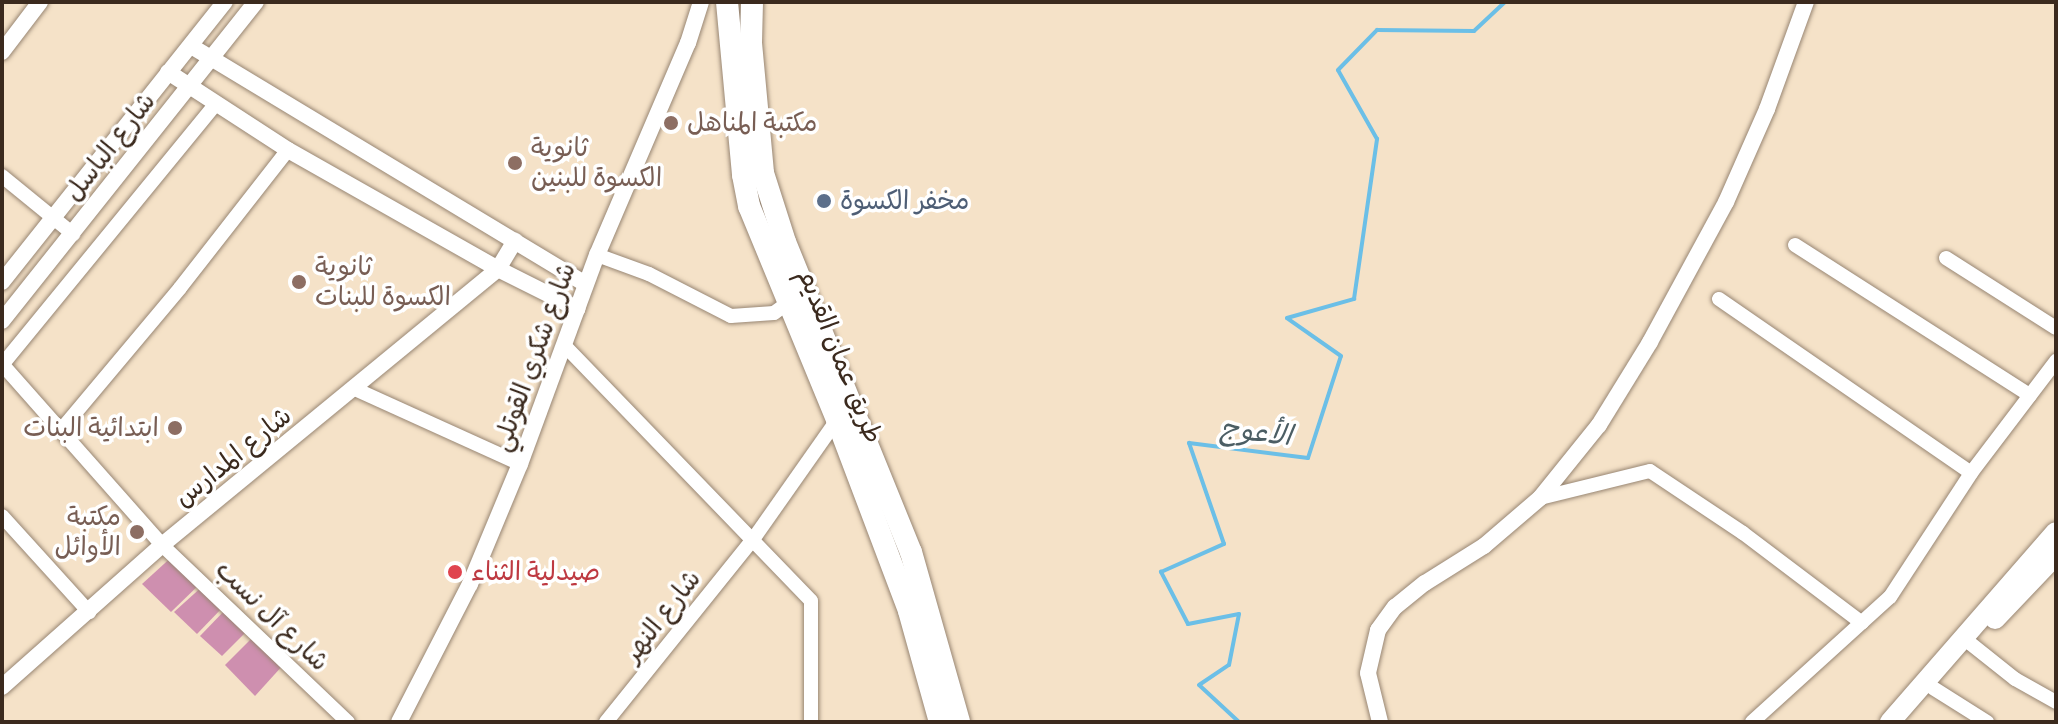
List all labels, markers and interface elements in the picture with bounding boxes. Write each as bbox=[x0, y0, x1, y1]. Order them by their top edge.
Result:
street label: شارع الباسل bbox=[58, 86, 162, 208]
place label: مكتبة المناهل bbox=[687, 107, 817, 139]
marker: مكتبة المناهل bbox=[662, 114, 680, 132]
place label: ثانوية الكسوة للبنين bbox=[531, 132, 662, 194]
marker: ثانوية الكسوة للبنين bbox=[506, 154, 524, 172]
place label: مخفر الكسوة bbox=[840, 185, 969, 217]
marker: مخفر الكسوة bbox=[815, 192, 833, 210]
place label: ثانوية الكسوة للبنات bbox=[315, 251, 451, 312]
street label: شارع شكري القوتلي bbox=[485, 258, 583, 456]
street label: طريق عمان القديم bbox=[791, 264, 889, 448]
marker: ثانوية الكسوة للبنات bbox=[290, 273, 308, 291]
street label: شارع المدارس bbox=[168, 400, 298, 514]
water label: الأعوج bbox=[1218, 410, 1294, 452]
place label: ابتدائية البنات bbox=[23, 412, 159, 444]
marker: ابتدائية البنات bbox=[166, 419, 184, 437]
place label: مكتبة الأوائل bbox=[54, 501, 121, 562]
marker: مكتبة الأوائل bbox=[128, 523, 146, 541]
street label: شارع آل نسب bbox=[209, 554, 335, 678]
place label: صيدلية الثناء bbox=[471, 556, 600, 588]
marker: صيدلية الثناء bbox=[446, 563, 464, 581]
street label: شارع النهر bbox=[616, 564, 708, 668]

